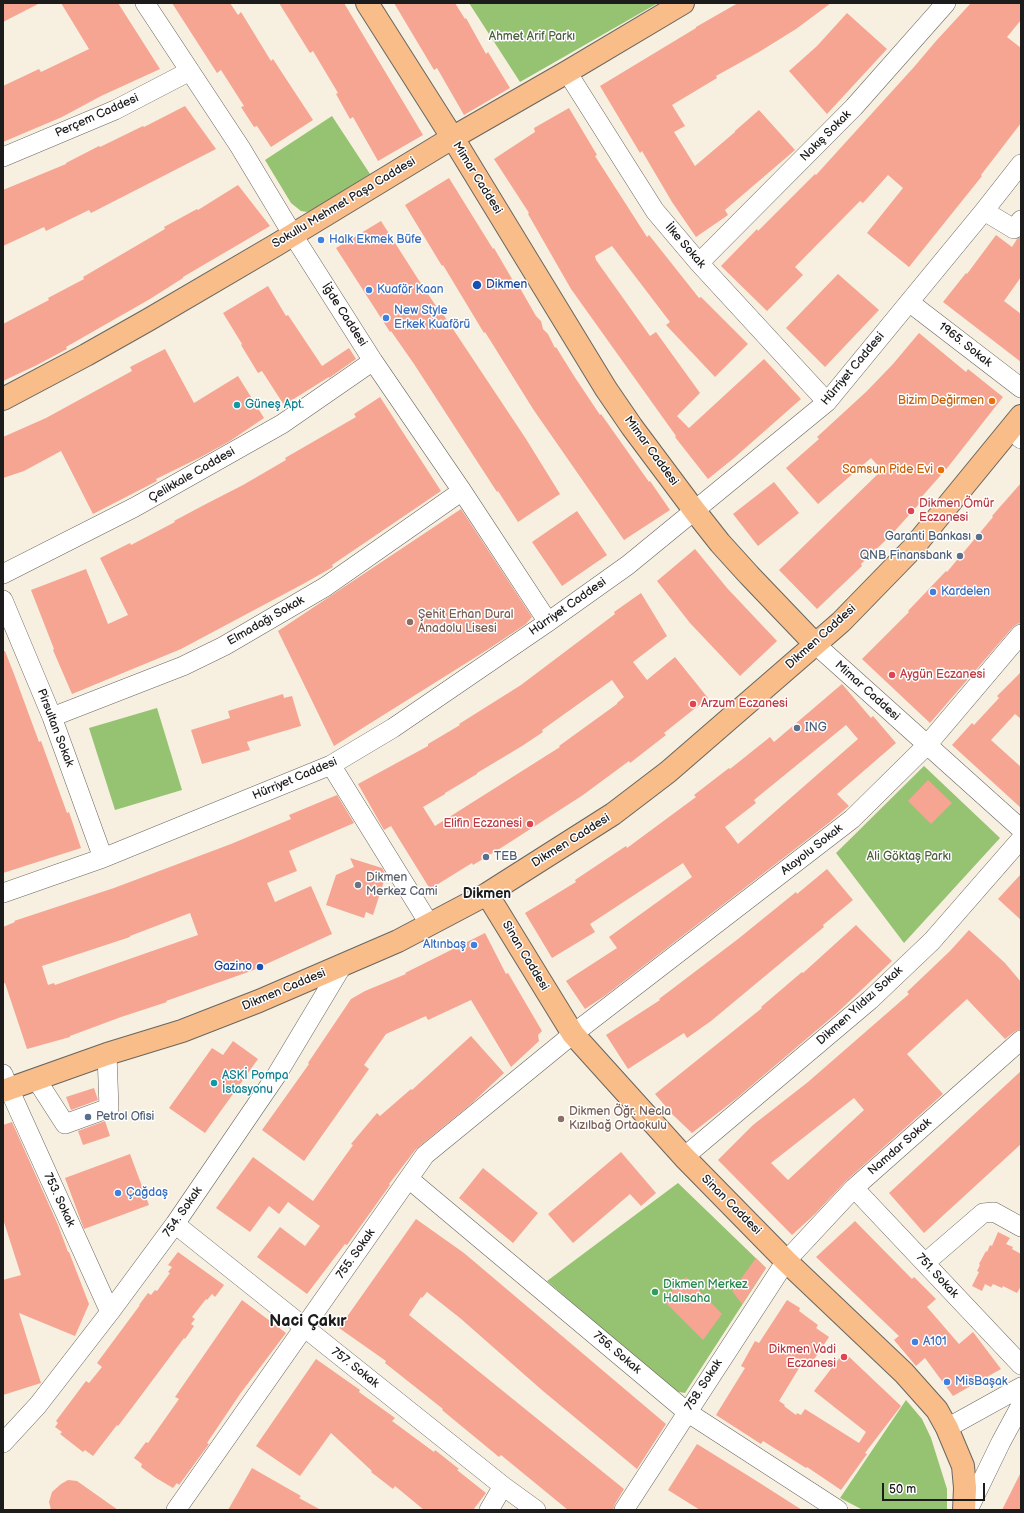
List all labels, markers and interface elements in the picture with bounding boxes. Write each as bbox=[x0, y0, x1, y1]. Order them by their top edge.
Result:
park label: Ahmet Arif Parkı bbox=[489, 30, 575, 44]
street label: Perçem Caddesi bbox=[53, 91, 141, 141]
street label: Nakış Sokak bbox=[798, 108, 854, 164]
street label: Mimar Caddesi bbox=[449, 139, 505, 217]
street label: Sokullu Mehmet Paşa Caddesi bbox=[270, 154, 418, 252]
street label: İlke Sokak bbox=[662, 221, 708, 271]
place label: Halk Ekmek Büfe bbox=[329, 233, 422, 247]
marker: Halk Ekmek Büfe bbox=[316, 235, 326, 245]
place label: Dikmen bbox=[486, 278, 527, 292]
marker: Dikmen bbox=[471, 279, 483, 291]
street label: İğde Caddesi bbox=[318, 281, 370, 349]
place label: Kuaför Kaan bbox=[377, 283, 444, 297]
marker: Kuaför Kaan bbox=[364, 285, 374, 295]
place label: New Style Erkek Kuaförü bbox=[394, 304, 470, 332]
marker: New Style Erkek Kuaförü bbox=[381, 313, 391, 323]
street label: 1965. Sokak bbox=[935, 320, 995, 370]
street label: Hürriyet Caddesi bbox=[818, 330, 888, 408]
place label: Bizim Değirmen bbox=[898, 394, 984, 408]
marker: Bizim Değirmen bbox=[987, 396, 997, 406]
place label: Güneş Apt. bbox=[245, 398, 304, 412]
marker: Güneş Apt. bbox=[232, 400, 242, 410]
street label: Mimar Caddesi bbox=[621, 413, 681, 489]
street label: Çelikkale Caddesi bbox=[146, 444, 238, 506]
place label: Samsun Pide Evi bbox=[842, 463, 933, 477]
marker: Samsun Pide Evi bbox=[936, 465, 946, 475]
place label: Dikmen Ömür Eczanesi bbox=[919, 497, 994, 525]
marker: Dikmen Ömür Eczanesi bbox=[906, 506, 916, 516]
place label: Garanti Bankası bbox=[885, 530, 971, 544]
marker: Garanti Bankası bbox=[974, 532, 984, 542]
place label: QNB Finansbank bbox=[860, 549, 952, 563]
marker: QNB Finansbank bbox=[955, 551, 965, 561]
street label: Hürriyet Caddesi bbox=[527, 575, 609, 639]
place label: Kardelen bbox=[941, 585, 990, 599]
marker: Kardelen bbox=[928, 587, 938, 597]
street label: Elmadağı Sokak bbox=[225, 593, 307, 649]
street label: Dikmen Caddesi bbox=[783, 602, 859, 672]
place label: Şehit Erhan Dural Anadolu Lisesi bbox=[418, 608, 513, 636]
marker: Şehit Erhan Dural Anadolu Lisesi bbox=[405, 617, 415, 627]
street label: Mimar Caddesi bbox=[832, 658, 902, 724]
place label: Aygün Eczanesi bbox=[900, 668, 985, 682]
marker: Aygün Eczanesi bbox=[887, 670, 897, 680]
street label: Pirsultan Sokak bbox=[33, 687, 77, 769]
place label: Arzum Eczanesi bbox=[701, 697, 788, 711]
marker: Arzum Eczanesi bbox=[688, 699, 698, 709]
place label: ING bbox=[805, 721, 827, 735]
marker: ING bbox=[792, 723, 802, 733]
street label: Hürriyet Caddesi bbox=[250, 755, 340, 803]
street label: Dikmen Caddesi bbox=[529, 811, 613, 871]
place label: Elifin Eczanesi bbox=[443, 817, 522, 831]
marker: Elifin Eczanesi bbox=[525, 819, 535, 829]
street label: Atayolu Sokak bbox=[778, 821, 846, 879]
place label: TEB bbox=[494, 850, 517, 864]
park label: Ali Göktaş Parkı bbox=[867, 850, 951, 864]
marker: TEB bbox=[481, 852, 491, 862]
place label: Dikmen Merkez Cami bbox=[366, 871, 438, 899]
marker: Dikmen Merkez Cami bbox=[353, 880, 363, 890]
district label: Dikmen bbox=[463, 886, 511, 902]
street label: Sinan Caddesi bbox=[499, 919, 551, 993]
place label: Altınbaş bbox=[423, 938, 466, 952]
marker: Altınbaş bbox=[469, 940, 479, 950]
place label: Gazino bbox=[214, 960, 252, 974]
marker: Gazino bbox=[255, 962, 265, 972]
street label: Dikmen Yıldızı Sokak bbox=[814, 964, 906, 1048]
street label: Dikmen Caddesi bbox=[240, 966, 328, 1014]
place label: ASKİ Pompa İstasyonu bbox=[222, 1069, 289, 1097]
marker: ASKİ Pompa İstasyonu bbox=[209, 1078, 219, 1088]
place label: Dikmen Öğr. Necla Kızılbağ Ortaokulu bbox=[569, 1105, 671, 1133]
place label: Petrol Ofisi bbox=[96, 1110, 154, 1124]
marker: Petrol Ofisi bbox=[83, 1112, 93, 1122]
marker: Dikmen Öğr. Necla Kızılbağ Ortaokulu bbox=[556, 1114, 566, 1124]
street label: Namdar Sokak bbox=[865, 1116, 935, 1178]
street label: 753. Sokak bbox=[40, 1171, 78, 1229]
street label: Sinan Caddesi bbox=[698, 1172, 764, 1238]
street label: 754. Sokak bbox=[160, 1184, 206, 1240]
place label: Çağdaş bbox=[126, 1186, 168, 1200]
marker: Çağdaş bbox=[113, 1188, 123, 1198]
street label: 755. Sokak bbox=[334, 1226, 378, 1282]
street label: 751. Sokak bbox=[913, 1251, 961, 1301]
place label: Dikmen Merkez Halısaha bbox=[663, 1278, 748, 1306]
marker: Dikmen Merkez Halısaha bbox=[650, 1287, 660, 1297]
district label: Naci Çakır bbox=[269, 1312, 347, 1332]
street label: 756. Sokak bbox=[590, 1329, 644, 1377]
place label: A101 bbox=[923, 1335, 947, 1349]
marker: A101 bbox=[910, 1337, 920, 1347]
place label: Dikmen Vadi Eczanesi bbox=[769, 1343, 836, 1371]
street label: 757. Sokak bbox=[328, 1345, 382, 1391]
marker: Dikmen Vadi Eczanesi bbox=[839, 1352, 849, 1362]
street label: 758. Sokak bbox=[682, 1357, 726, 1413]
place label: MisBaşak bbox=[955, 1375, 1008, 1389]
marker: MisBaşak bbox=[942, 1377, 952, 1387]
scale bar bbox=[884, 1475, 987, 1501]
text: 50 m bbox=[889, 1482, 916, 1497]

